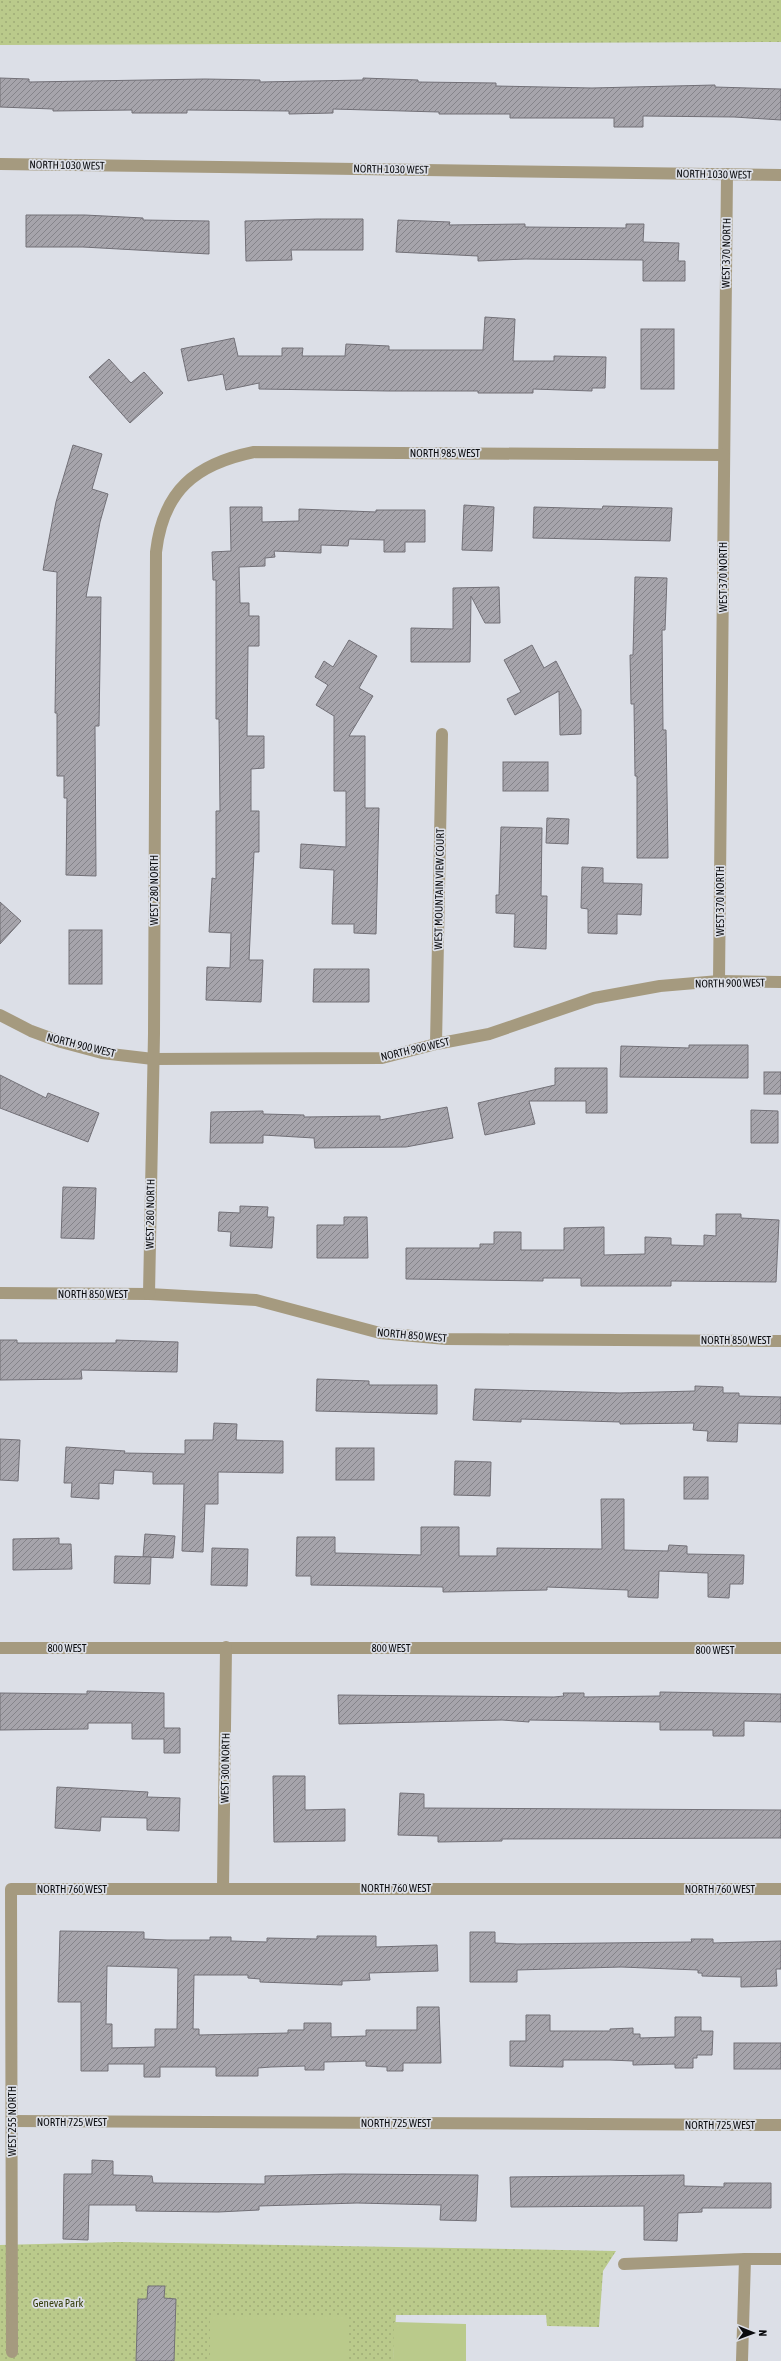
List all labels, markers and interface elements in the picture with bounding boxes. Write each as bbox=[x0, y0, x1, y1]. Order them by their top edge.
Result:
street label: NORTH 1030 WEST bbox=[29, 158, 105, 172]
street label: NORTH 1030 WEST bbox=[353, 162, 429, 176]
street label: NORTH 1030 WEST bbox=[676, 167, 752, 181]
street label: WEST 370 NORTH bbox=[719, 218, 733, 288]
street label: NORTH 985 WEST bbox=[410, 447, 480, 459]
street label: WEST 370 NORTH bbox=[717, 542, 729, 612]
street label: WEST MOUNTAIN VIEW COURT bbox=[432, 828, 446, 950]
street label: WEST 280 NORTH bbox=[148, 855, 160, 925]
street label: WEST 370 NORTH bbox=[714, 866, 726, 936]
street label: NORTH 900 WEST bbox=[695, 976, 765, 990]
street label: NORTH 900 WEST bbox=[45, 1031, 117, 1059]
street label: NORTH 900 WEST bbox=[379, 1035, 451, 1063]
street label: WEST 280 NORTH bbox=[143, 1179, 157, 1249]
street label: NORTH 850 WEST bbox=[58, 1288, 128, 1300]
street label: NORTH 850 WEST bbox=[376, 1326, 448, 1344]
street label: NORTH 850 WEST bbox=[701, 1334, 771, 1346]
street label: 800 WEST bbox=[47, 1642, 87, 1654]
street label: 800 WEST bbox=[371, 1642, 411, 1654]
street label: 800 WEST bbox=[695, 1644, 735, 1656]
street label: WEST 300 NORTH bbox=[218, 1733, 232, 1803]
street label: NORTH 760 WEST bbox=[361, 1882, 431, 1894]
street label: NORTH 760 WEST bbox=[37, 1883, 107, 1895]
street label: NORTH 760 WEST bbox=[685, 1883, 755, 1895]
street label: WEST 255 NORTH bbox=[6, 2086, 18, 2156]
street label: NORTH 725 WEST bbox=[37, 2116, 107, 2128]
street label: NORTH 725 WEST bbox=[361, 2117, 431, 2129]
street label: NORTH 725 WEST bbox=[685, 2119, 755, 2131]
park label: Geneva Park bbox=[33, 2297, 83, 2309]
north arrow bbox=[733, 2313, 773, 2353]
text: N bbox=[757, 2330, 769, 2337]

